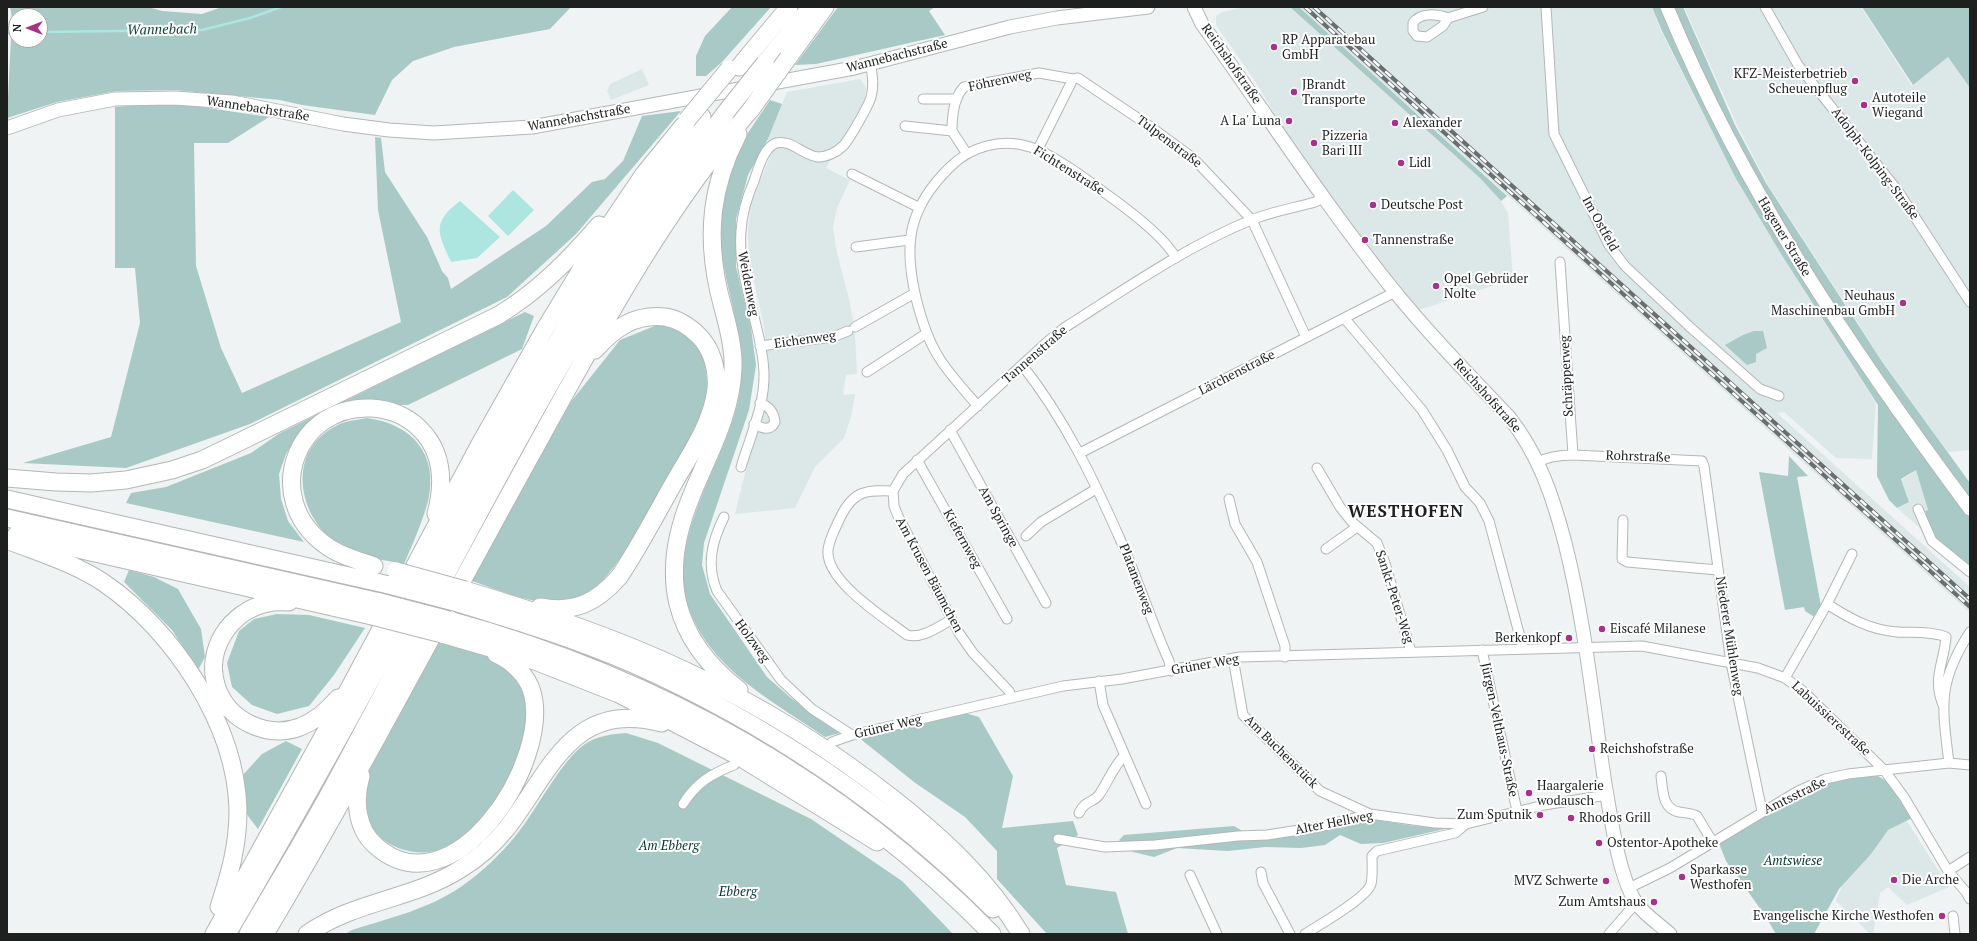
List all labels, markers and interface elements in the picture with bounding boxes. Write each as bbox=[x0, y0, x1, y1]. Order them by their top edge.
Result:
north arrow bbox=[8, 8, 48, 48]
water label: Wannebach bbox=[127, 21, 197, 39]
street label: Reichshofstraße bbox=[1198, 21, 1264, 107]
text: N bbox=[10, 24, 24, 32]
place label: RP Apparatebau GmbH bbox=[1282, 32, 1375, 63]
street label: Wannebachstraße bbox=[845, 36, 949, 76]
marker: RP Apparatebau GmbH bbox=[1269, 42, 1279, 52]
place label: KFZ-Meisterbetrieb Scheuenpflug bbox=[1734, 66, 1847, 97]
street label: Föhrenweg bbox=[967, 67, 1033, 95]
marker: KFZ-Meisterbetrieb Scheuenpflug bbox=[1850, 76, 1860, 86]
place label: JBrandt Transporte bbox=[1302, 77, 1365, 108]
marker: JBrandt Transporte bbox=[1289, 87, 1299, 97]
place label: Autoteile Wiegand bbox=[1872, 90, 1926, 121]
street label: Wannebachstraße bbox=[205, 93, 311, 125]
marker: Autoteile Wiegand bbox=[1859, 100, 1869, 110]
street label: Wannebachstraße bbox=[526, 101, 632, 135]
street label: Adolph-Kolping-Straße bbox=[1828, 105, 1922, 223]
street label: Tulpenstraße bbox=[1133, 112, 1205, 172]
place label: A La' Luna bbox=[1220, 113, 1281, 129]
place label: Alexander bbox=[1403, 115, 1462, 131]
marker: A La' Luna bbox=[1284, 116, 1294, 126]
marker: Alexander bbox=[1390, 118, 1400, 128]
place label: Pizzeria Bari III bbox=[1322, 128, 1368, 159]
marker: Pizzeria Bari III bbox=[1309, 138, 1319, 148]
street label: Fichtenstraße bbox=[1031, 143, 1107, 199]
place label: Lidl bbox=[1409, 155, 1431, 171]
marker: Lidl bbox=[1396, 158, 1406, 168]
street label: Im Ostfeld bbox=[1578, 194, 1622, 254]
street label: Hagener Straße bbox=[1754, 194, 1814, 280]
place label: Deutsche Post bbox=[1381, 197, 1463, 213]
marker: Deutsche Post bbox=[1368, 200, 1378, 210]
place label: Tannenstraße bbox=[1373, 232, 1454, 248]
marker: Tannenstraße bbox=[1360, 235, 1370, 245]
street label: Weidenweg bbox=[734, 250, 762, 318]
place label: Opel Gebrüder Nolte bbox=[1444, 271, 1528, 302]
marker: Opel Gebrüder Nolte bbox=[1431, 281, 1441, 291]
place label: Neuhaus Maschinenbau GmbH bbox=[1771, 288, 1895, 319]
marker: Neuhaus Maschinenbau GmbH bbox=[1898, 298, 1908, 308]
street label: Tannenstraße bbox=[999, 323, 1071, 387]
street label: Eichenweg bbox=[773, 328, 837, 352]
street label: Schräpperweg bbox=[1557, 335, 1577, 417]
street label: Lärchenstraße bbox=[1196, 347, 1278, 399]
street label: Reichshofstraße bbox=[1450, 356, 1524, 436]
street label: Rohrstraße bbox=[1605, 448, 1671, 466]
street label: Am Springe bbox=[975, 484, 1021, 550]
district label: WESTHOFEN bbox=[1348, 502, 1464, 522]
street label: Kiefernweg bbox=[939, 507, 985, 571]
street label: Am Krusen Bäumchen bbox=[892, 515, 966, 635]
street label: Platanenweg bbox=[1115, 542, 1157, 616]
street label: Sankt-Peter-Weg bbox=[1372, 548, 1416, 646]
street label: Niederer Mühlenweg bbox=[1712, 575, 1746, 697]
street label: Holzweg bbox=[731, 616, 773, 666]
place label: Eiscafé Milanese bbox=[1610, 621, 1706, 637]
marker: Eiscafé Milanese bbox=[1597, 624, 1607, 634]
place label: Berkenkopf bbox=[1495, 630, 1561, 646]
marker: Berkenkopf bbox=[1564, 633, 1574, 643]
street label: Grüner Weg bbox=[1170, 651, 1240, 679]
street label: Jürgen-Velthaus-Straße bbox=[1477, 661, 1521, 799]
street label: Labuissierestraße bbox=[1788, 678, 1874, 760]
street label: Grüner Weg bbox=[853, 712, 923, 742]
street label: Am Buchenstück bbox=[1241, 712, 1321, 792]
place label: Reichshofstraße bbox=[1600, 741, 1694, 757]
marker: Reichshofstraße bbox=[1587, 744, 1597, 754]
street label: Amtsstraße bbox=[1761, 774, 1829, 818]
place label: Haargalerie wodausch bbox=[1537, 778, 1604, 809]
marker: Haargalerie wodausch bbox=[1524, 788, 1534, 798]
place label: Zum Sputnik bbox=[1457, 807, 1532, 823]
street label: Alter Hellweg bbox=[1294, 808, 1374, 838]
marker: Zum Sputnik bbox=[1535, 810, 1545, 820]
place label: Rhodos Grill bbox=[1579, 810, 1651, 826]
marker: Rhodos Grill bbox=[1566, 813, 1576, 823]
place label: Ostentor-Apotheke bbox=[1607, 835, 1718, 851]
park label: Am Ebberg bbox=[639, 838, 699, 854]
marker: Ostentor-Apotheke bbox=[1594, 838, 1604, 848]
park label: Amtswiese bbox=[1764, 853, 1822, 869]
place label: Sparkasse Westhofen bbox=[1690, 862, 1752, 893]
marker: Sparkasse Westhofen bbox=[1677, 872, 1687, 882]
place label: Die Arche bbox=[1902, 872, 1959, 888]
place label: MVZ Schwerte bbox=[1514, 873, 1598, 889]
marker: Die Arche bbox=[1889, 875, 1899, 885]
marker: MVZ Schwerte bbox=[1601, 876, 1611, 886]
park label: Ebberg bbox=[719, 884, 757, 900]
place label: Zum Amtshaus bbox=[1558, 894, 1646, 910]
marker: Zum Amtshaus bbox=[1649, 897, 1659, 907]
place label: Evangelische Kirche Westhofen bbox=[1753, 908, 1934, 924]
marker: Evangelische Kirche Westhofen bbox=[1937, 911, 1947, 921]

